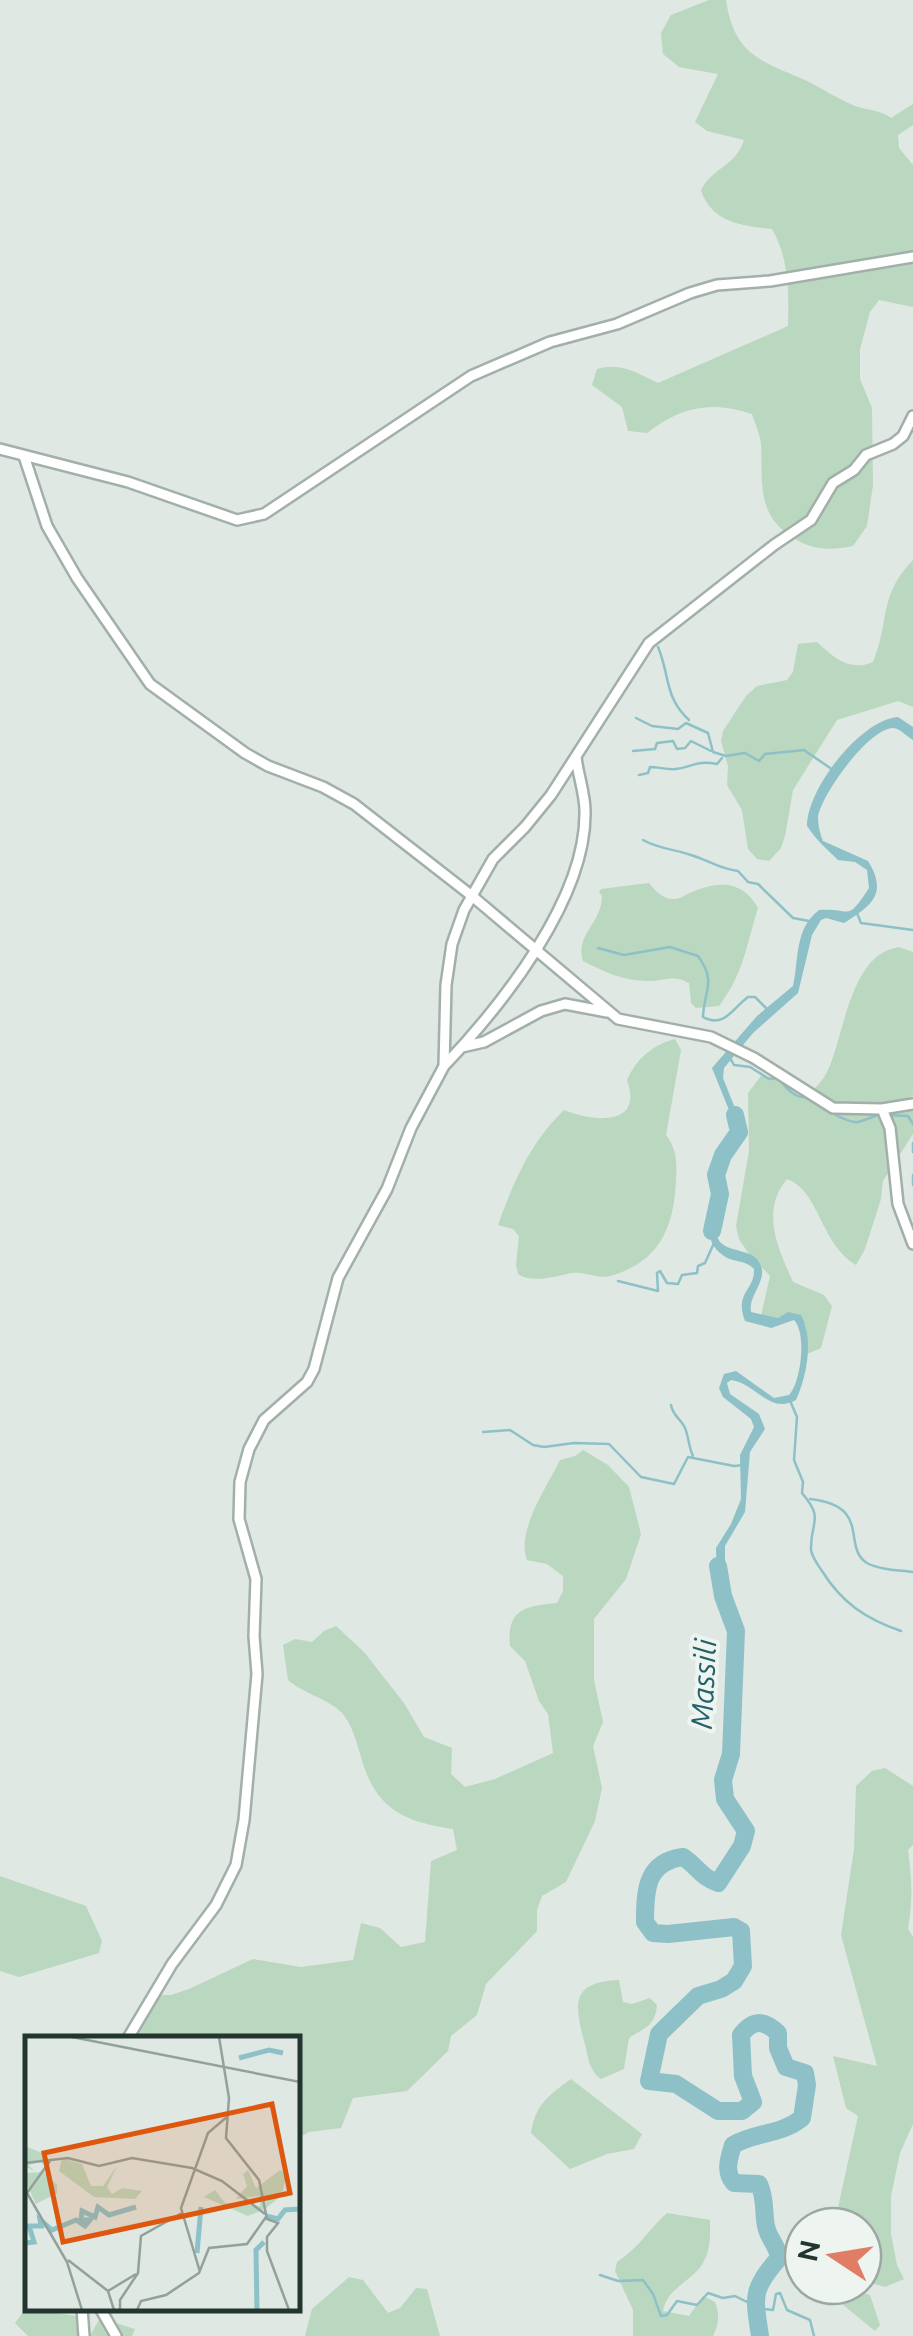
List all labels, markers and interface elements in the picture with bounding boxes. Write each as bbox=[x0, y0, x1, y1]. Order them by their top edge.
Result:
water label: Massili bbox=[684, 1637, 722, 1730]
inset map bbox=[25, 2036, 300, 2311]
north arrow bbox=[783, 2206, 883, 2306]
text: N bbox=[791, 2237, 825, 2264]

